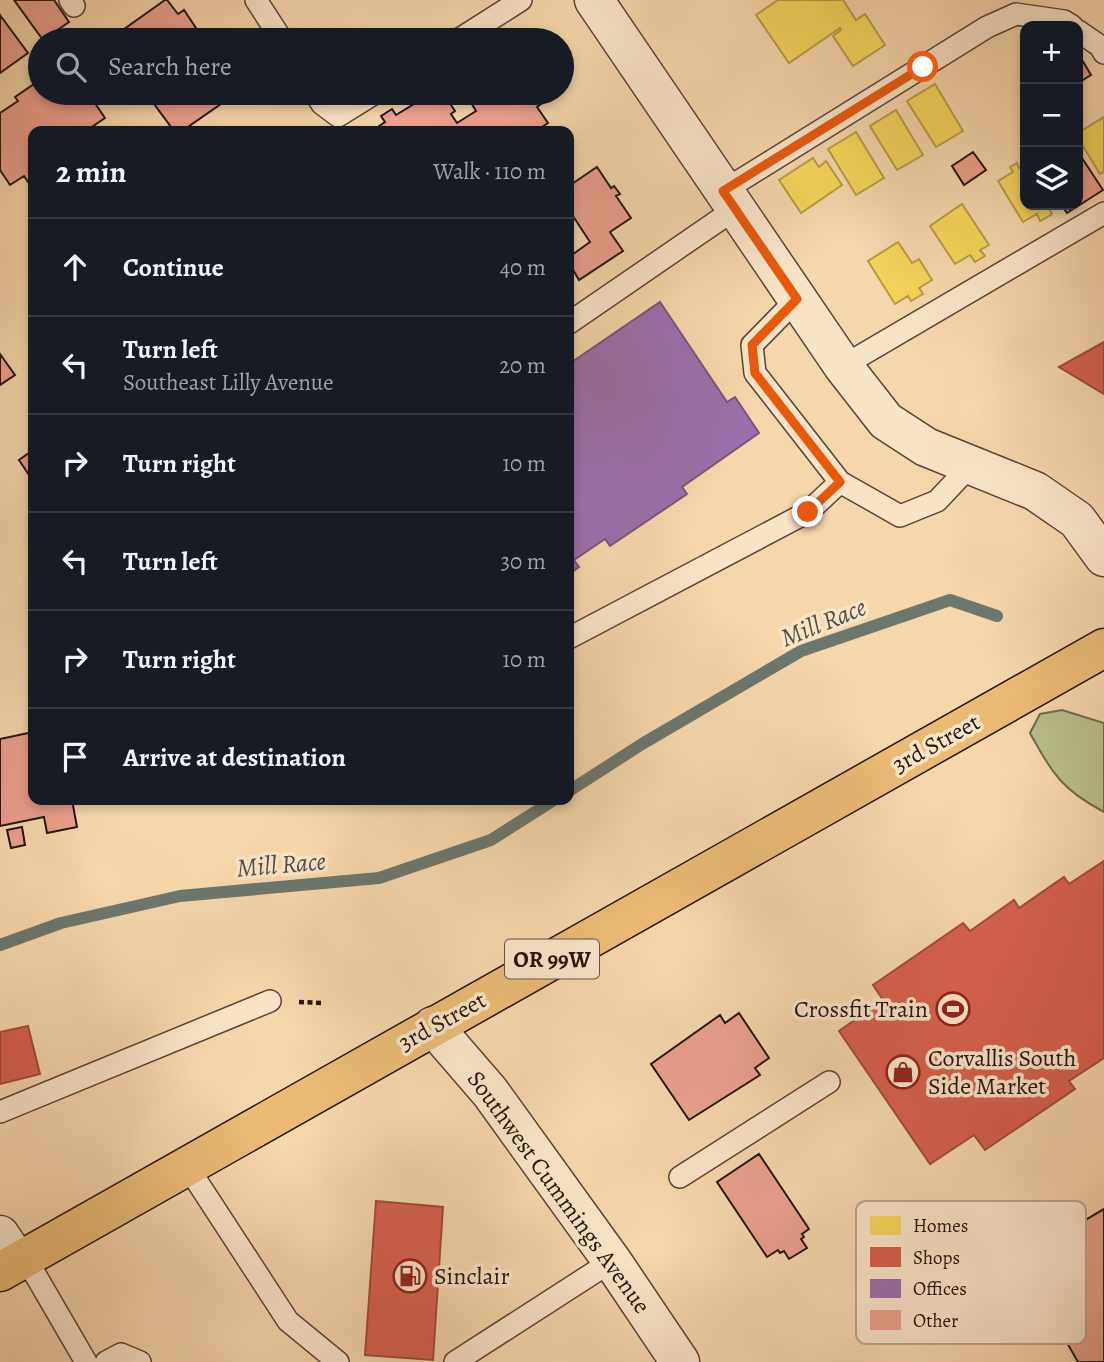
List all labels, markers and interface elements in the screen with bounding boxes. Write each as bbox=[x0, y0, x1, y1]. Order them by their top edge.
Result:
map controls bbox=[1020, 21, 1083, 210]
button: + bbox=[1020, 21, 1083, 84]
search box bbox=[28, 28, 574, 105]
icon: search bbox=[52, 48, 90, 86]
text: Search here bbox=[108, 49, 232, 84]
route start bbox=[907, 51, 938, 82]
button: − bbox=[1020, 84, 1083, 147]
button: layers bbox=[1020, 147, 1083, 210]
text: 2 min bbox=[56, 152, 126, 192]
text: Walk · 110 m bbox=[433, 156, 546, 187]
icon: ahead bbox=[56, 248, 94, 286]
text: Continue bbox=[123, 250, 224, 285]
text: 40 m bbox=[500, 252, 546, 283]
text: Turn left bbox=[123, 332, 218, 367]
icon: left bbox=[56, 346, 94, 384]
text: 20 m bbox=[499, 350, 546, 381]
text: Southeast Lilly Avenue bbox=[123, 367, 334, 398]
icon: right bbox=[56, 444, 94, 482]
text: Turn right bbox=[123, 446, 236, 481]
text: 10 m bbox=[502, 448, 546, 479]
route end bbox=[792, 496, 823, 527]
icon: left bbox=[56, 542, 94, 580]
text: Turn left bbox=[123, 544, 218, 579]
text: 30 m bbox=[500, 546, 546, 577]
water label: Mill Race bbox=[775, 589, 871, 655]
icon: right bbox=[56, 640, 94, 678]
text: Turn right bbox=[123, 642, 236, 677]
text: 10 m bbox=[502, 644, 546, 675]
street label: 3rd Street bbox=[886, 706, 986, 780]
icon: arrive bbox=[56, 738, 94, 776]
text: Arrive at destination bbox=[123, 740, 346, 775]
water label: Mill Race bbox=[235, 843, 327, 886]
road number: OR 99W bbox=[505, 940, 599, 978]
street label: 3rd Street bbox=[392, 984, 492, 1058]
sports icon: Crossfit Train bbox=[934, 990, 972, 1028]
place label: Crossfit Train bbox=[794, 993, 928, 1025]
place label: Corvallis South Side Market bbox=[928, 1042, 1077, 1102]
shop icon: Corvallis South Side Market bbox=[884, 1053, 922, 1091]
street label: Southwest Cummings Avenue bbox=[460, 1064, 658, 1320]
legend bbox=[856, 1201, 1086, 1344]
text: Homes bbox=[913, 1213, 968, 1239]
text: Shops bbox=[913, 1245, 960, 1271]
fuel station icon: Sinclair bbox=[391, 1257, 429, 1295]
place label: Sinclair bbox=[434, 1260, 510, 1292]
text: Offices bbox=[913, 1276, 967, 1302]
text: Other bbox=[913, 1308, 958, 1334]

